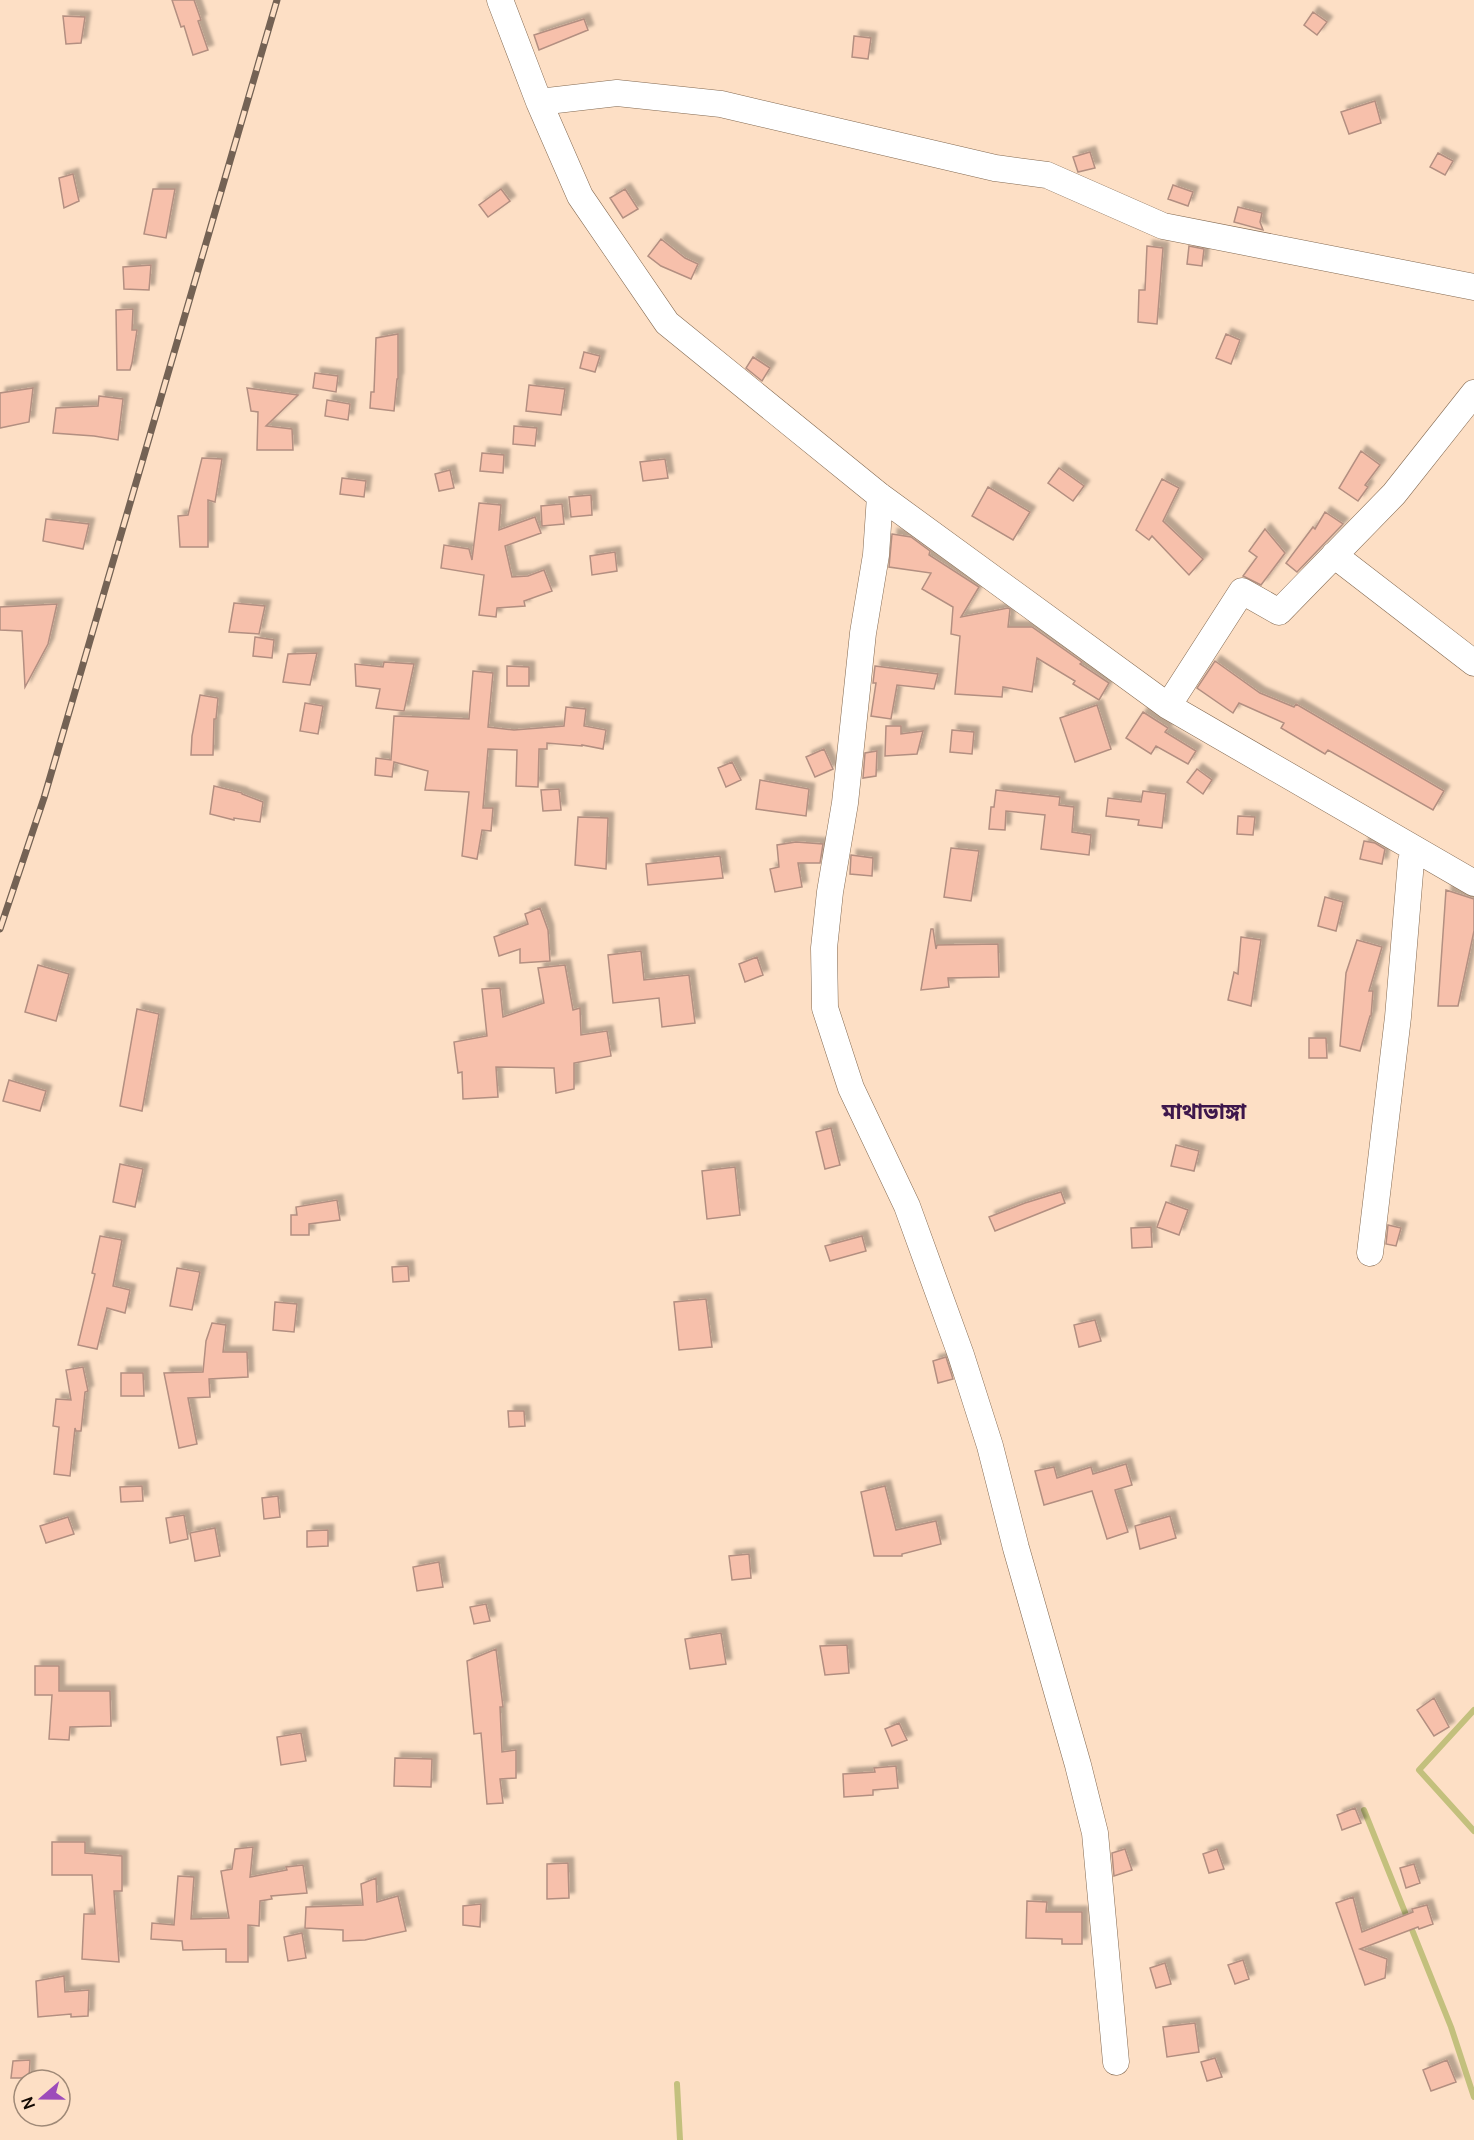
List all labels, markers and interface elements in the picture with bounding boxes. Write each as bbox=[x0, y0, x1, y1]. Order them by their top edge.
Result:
district label: মাথাভাঙ্গা bbox=[1161, 1096, 1247, 1126]
north arrow bbox=[12, 2068, 72, 2128]
text: N bbox=[16, 2094, 40, 2112]

